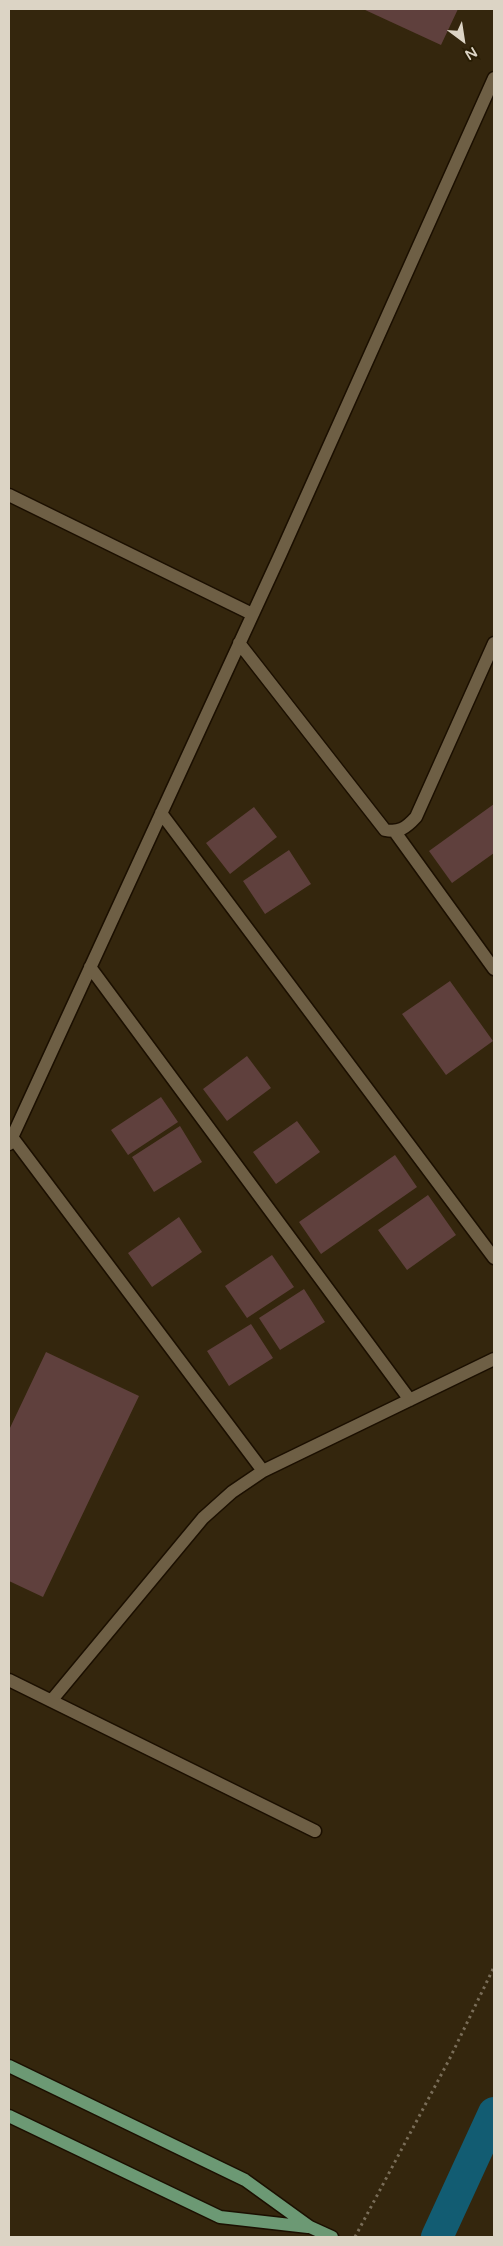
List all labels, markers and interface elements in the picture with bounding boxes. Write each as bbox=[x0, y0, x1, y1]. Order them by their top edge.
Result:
north arrow bbox=[438, 15, 488, 65]
text: N bbox=[462, 43, 480, 63]

